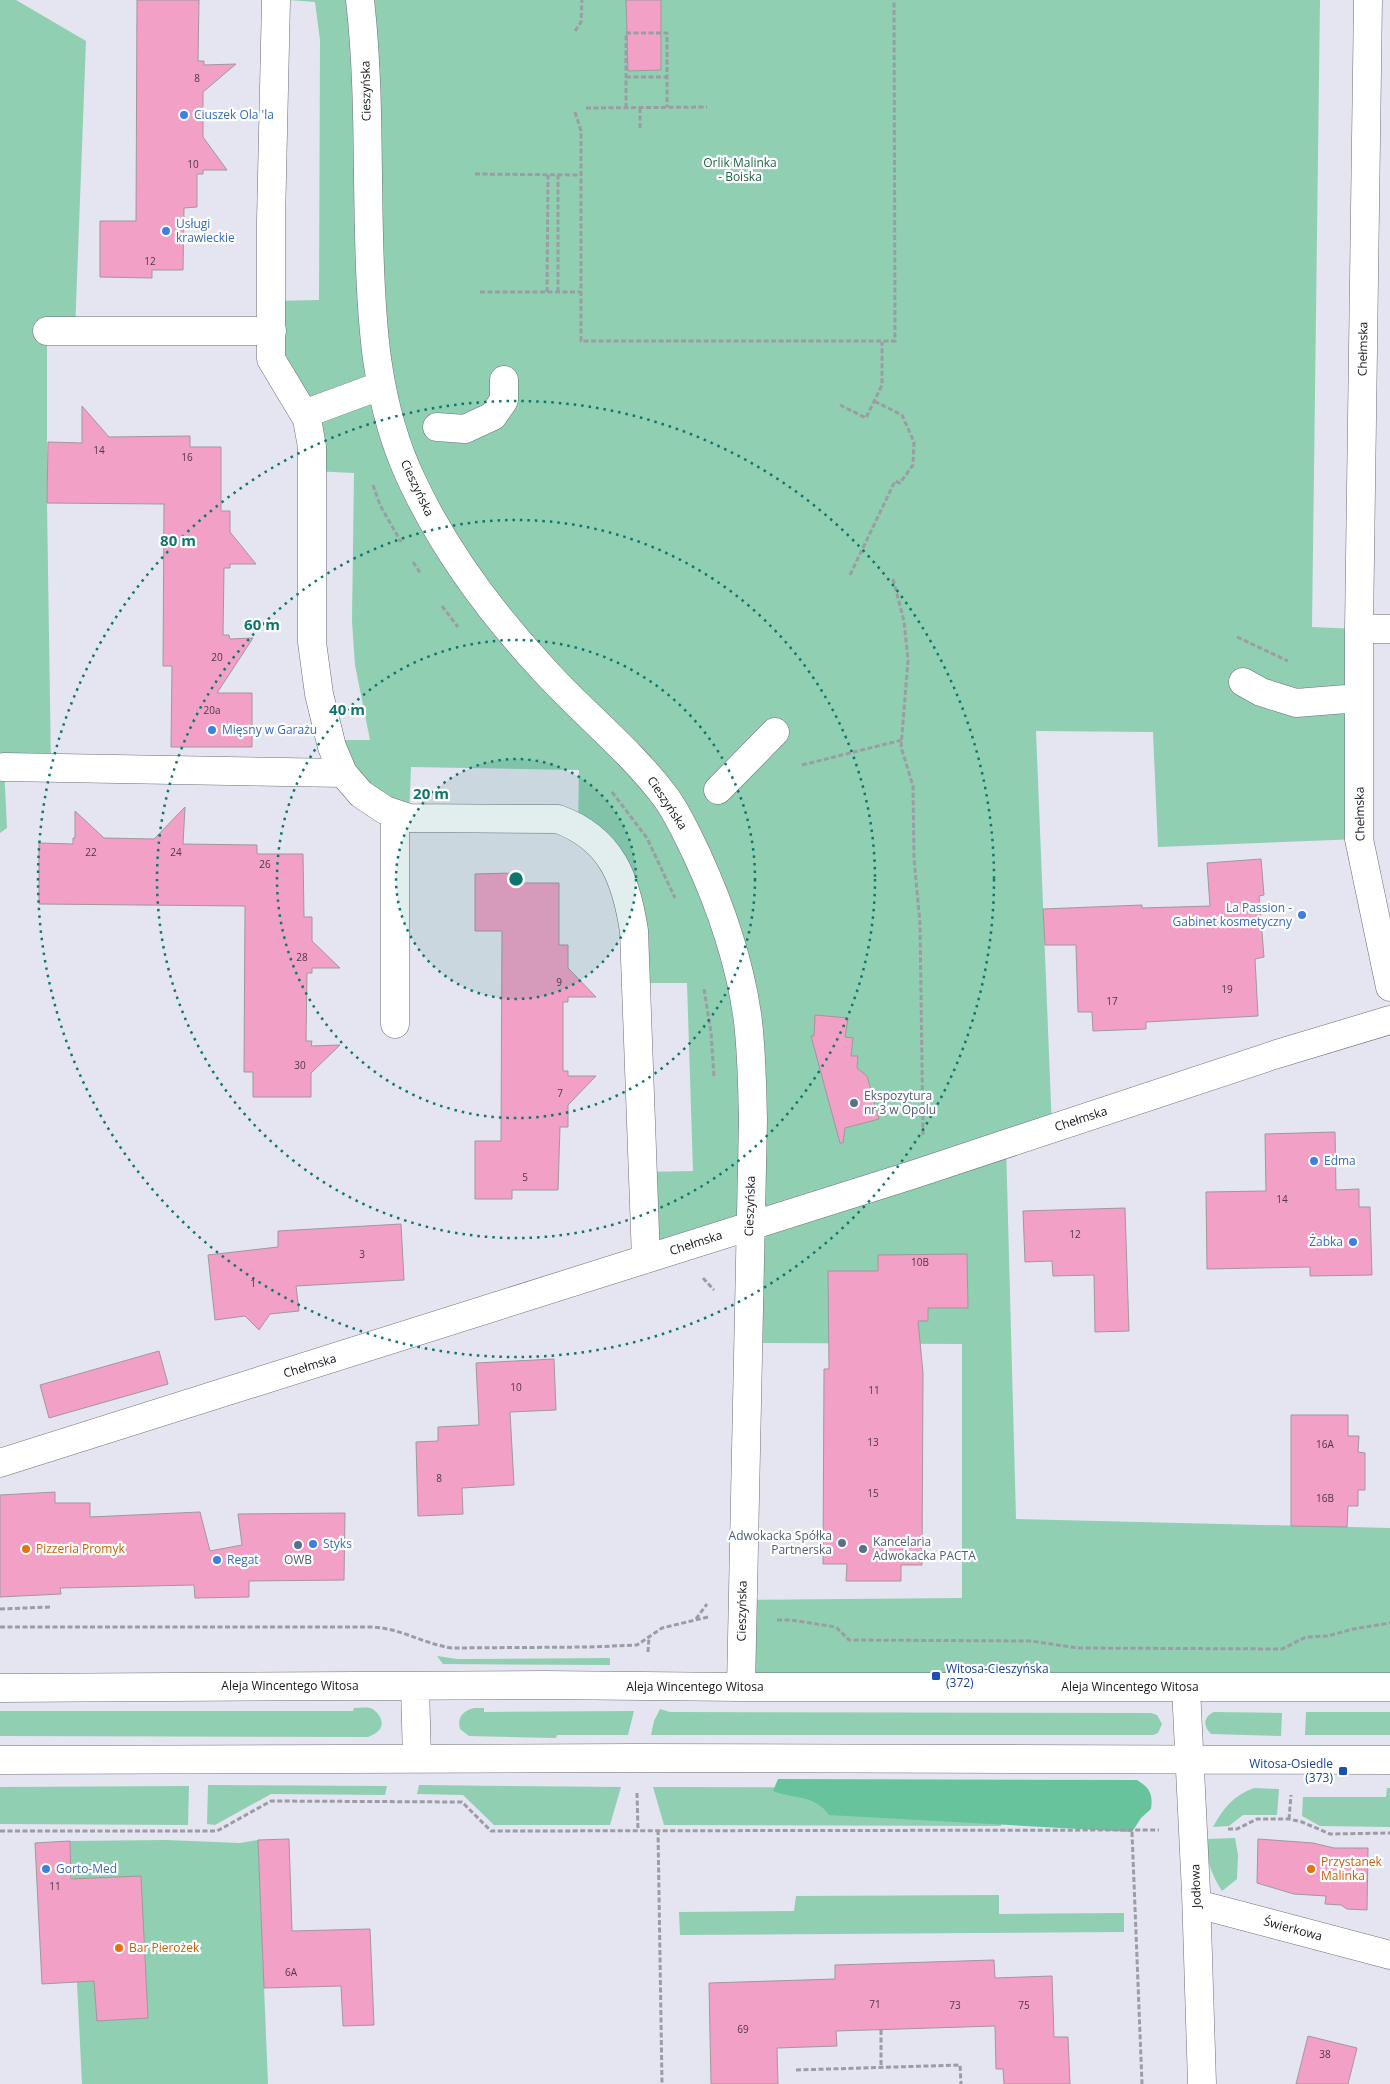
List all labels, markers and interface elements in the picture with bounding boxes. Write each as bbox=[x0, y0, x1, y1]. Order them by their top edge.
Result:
street label: Cieszyńska bbox=[356, 60, 375, 122]
house number: 8 bbox=[194, 71, 200, 85]
place label: Ciuszek Ola 'la bbox=[194, 106, 274, 123]
marker: Ciuszek Ola 'la bbox=[178, 109, 190, 121]
park label: Orlik Malinka - Boiska bbox=[703, 154, 777, 185]
house number: 10 bbox=[187, 157, 199, 171]
place label: Usługi krawieckie bbox=[176, 215, 235, 246]
marker: Usługi krawieckie bbox=[160, 225, 172, 237]
house number: 12 bbox=[144, 254, 156, 268]
street label: Chełmska bbox=[1354, 322, 1371, 376]
house number: 14 bbox=[93, 443, 105, 457]
house number: 16 bbox=[181, 450, 193, 464]
street label: Cieszyńska bbox=[397, 457, 438, 519]
text: 80 m bbox=[160, 530, 196, 550]
text: 60 m bbox=[244, 614, 280, 634]
house number: 20 bbox=[211, 650, 223, 664]
text: 40 m bbox=[329, 699, 365, 719]
house number: 20a bbox=[204, 703, 221, 717]
place label: Mięsny w Garażu bbox=[222, 721, 317, 738]
marker: Mięsny w Garażu bbox=[206, 724, 218, 736]
street label: Cieszyńska bbox=[643, 773, 691, 833]
text: 20 m bbox=[413, 783, 449, 803]
street label: Chełmska bbox=[1351, 787, 1368, 841]
house number: 22 bbox=[85, 845, 97, 859]
house number: 24 bbox=[170, 845, 182, 859]
house number: 26 bbox=[259, 857, 271, 871]
centre of rings bbox=[507, 870, 525, 888]
place label: La Passion - Gabinet kosmetyczny bbox=[1173, 899, 1293, 930]
marker: La Passion - Gabinet kosmetyczny bbox=[1296, 909, 1308, 921]
house number: 28 bbox=[296, 950, 308, 964]
house number: 9 bbox=[556, 975, 562, 989]
house number: 19 bbox=[1221, 982, 1233, 996]
house number: 17 bbox=[1106, 994, 1118, 1008]
house number: 30 bbox=[294, 1058, 306, 1072]
house number: 7 bbox=[557, 1086, 563, 1100]
place label: Ekspozytura nr 3 w Opolu bbox=[864, 1087, 936, 1118]
marker: Ekspozytura nr 3 w Opolu bbox=[848, 1097, 860, 1109]
street label: Chełmska bbox=[1052, 1102, 1109, 1135]
place label: Edma bbox=[1324, 1152, 1356, 1169]
marker: Edma bbox=[1308, 1155, 1320, 1167]
house number: 5 bbox=[522, 1170, 528, 1184]
street label: Cieszyńska bbox=[740, 1175, 759, 1237]
house number: 14 bbox=[1276, 1192, 1288, 1206]
street label: Chełmska bbox=[667, 1226, 724, 1259]
house number: 12 bbox=[1069, 1227, 1081, 1241]
place label: Żabka bbox=[1309, 1233, 1343, 1250]
marker: Żabka bbox=[1347, 1236, 1359, 1248]
house number: 3 bbox=[359, 1247, 365, 1261]
house number: 10B bbox=[911, 1255, 929, 1269]
house number: 1 bbox=[250, 1276, 256, 1290]
street label: Chełmska bbox=[281, 1349, 338, 1382]
house number: 10 bbox=[510, 1380, 522, 1394]
house number: 11 bbox=[868, 1383, 880, 1397]
house number: 13 bbox=[867, 1435, 879, 1449]
house number: 16A bbox=[1316, 1437, 1335, 1451]
house number: 8 bbox=[436, 1471, 442, 1485]
house number: 15 bbox=[867, 1486, 879, 1500]
house number: 16B bbox=[1316, 1491, 1334, 1505]
place label: Adwokacka Spółka Partnerska bbox=[729, 1527, 832, 1558]
place label: Kancelaria Adwokacka PACTA bbox=[873, 1533, 976, 1564]
place label: Styks bbox=[323, 1535, 352, 1552]
marker: Adwokacka Spółka Partnerska bbox=[836, 1537, 848, 1549]
marker: Styks bbox=[307, 1538, 319, 1550]
marker: OWB bbox=[292, 1539, 304, 1551]
place label: Pizzeria Promyk bbox=[36, 1540, 125, 1557]
marker: Pizzeria Promyk bbox=[20, 1543, 32, 1555]
marker: Kancelaria Adwokacka PACTA bbox=[857, 1543, 869, 1555]
place label: Regat bbox=[227, 1551, 259, 1568]
place label: OWB bbox=[284, 1551, 312, 1568]
marker: Regat bbox=[211, 1554, 223, 1566]
street label: Cieszyńska bbox=[732, 1580, 751, 1642]
place label: Witosa-Cieszyńska (372) bbox=[946, 1660, 1049, 1691]
marker: Witosa-Cieszyńska (372) bbox=[930, 1670, 942, 1682]
street label: Aleja Wincentego Witosa bbox=[221, 1677, 359, 1694]
street label: Aleja Wincentego Witosa bbox=[626, 1678, 764, 1695]
street label: Aleja Wincentego Witosa bbox=[1061, 1678, 1199, 1695]
place label: Witosa-Osiedle (373) bbox=[1249, 1755, 1333, 1786]
marker: Witosa-Osiedle (373) bbox=[1337, 1765, 1349, 1777]
place label: Przystanek Malinka bbox=[1321, 1853, 1383, 1884]
place label: Gorto-Med bbox=[56, 1860, 117, 1877]
marker: Gorto-Med bbox=[40, 1863, 52, 1875]
marker: Przystanek Malinka bbox=[1305, 1863, 1317, 1875]
street label: Jodłowa bbox=[1186, 1864, 1205, 1909]
house number: 11 bbox=[49, 1879, 61, 1893]
street label: Świerkowa bbox=[1262, 1913, 1324, 1944]
place label: Bar Pierożek bbox=[129, 1939, 200, 1956]
marker: Bar Pierożek bbox=[113, 1942, 125, 1954]
house number: 6A bbox=[285, 1965, 298, 1979]
house number: 71 bbox=[869, 1997, 881, 2011]
house number: 73 bbox=[949, 1998, 961, 2012]
house number: 75 bbox=[1018, 1998, 1030, 2012]
house number: 69 bbox=[737, 2022, 749, 2036]
house number: 38 bbox=[1319, 2047, 1331, 2061]

